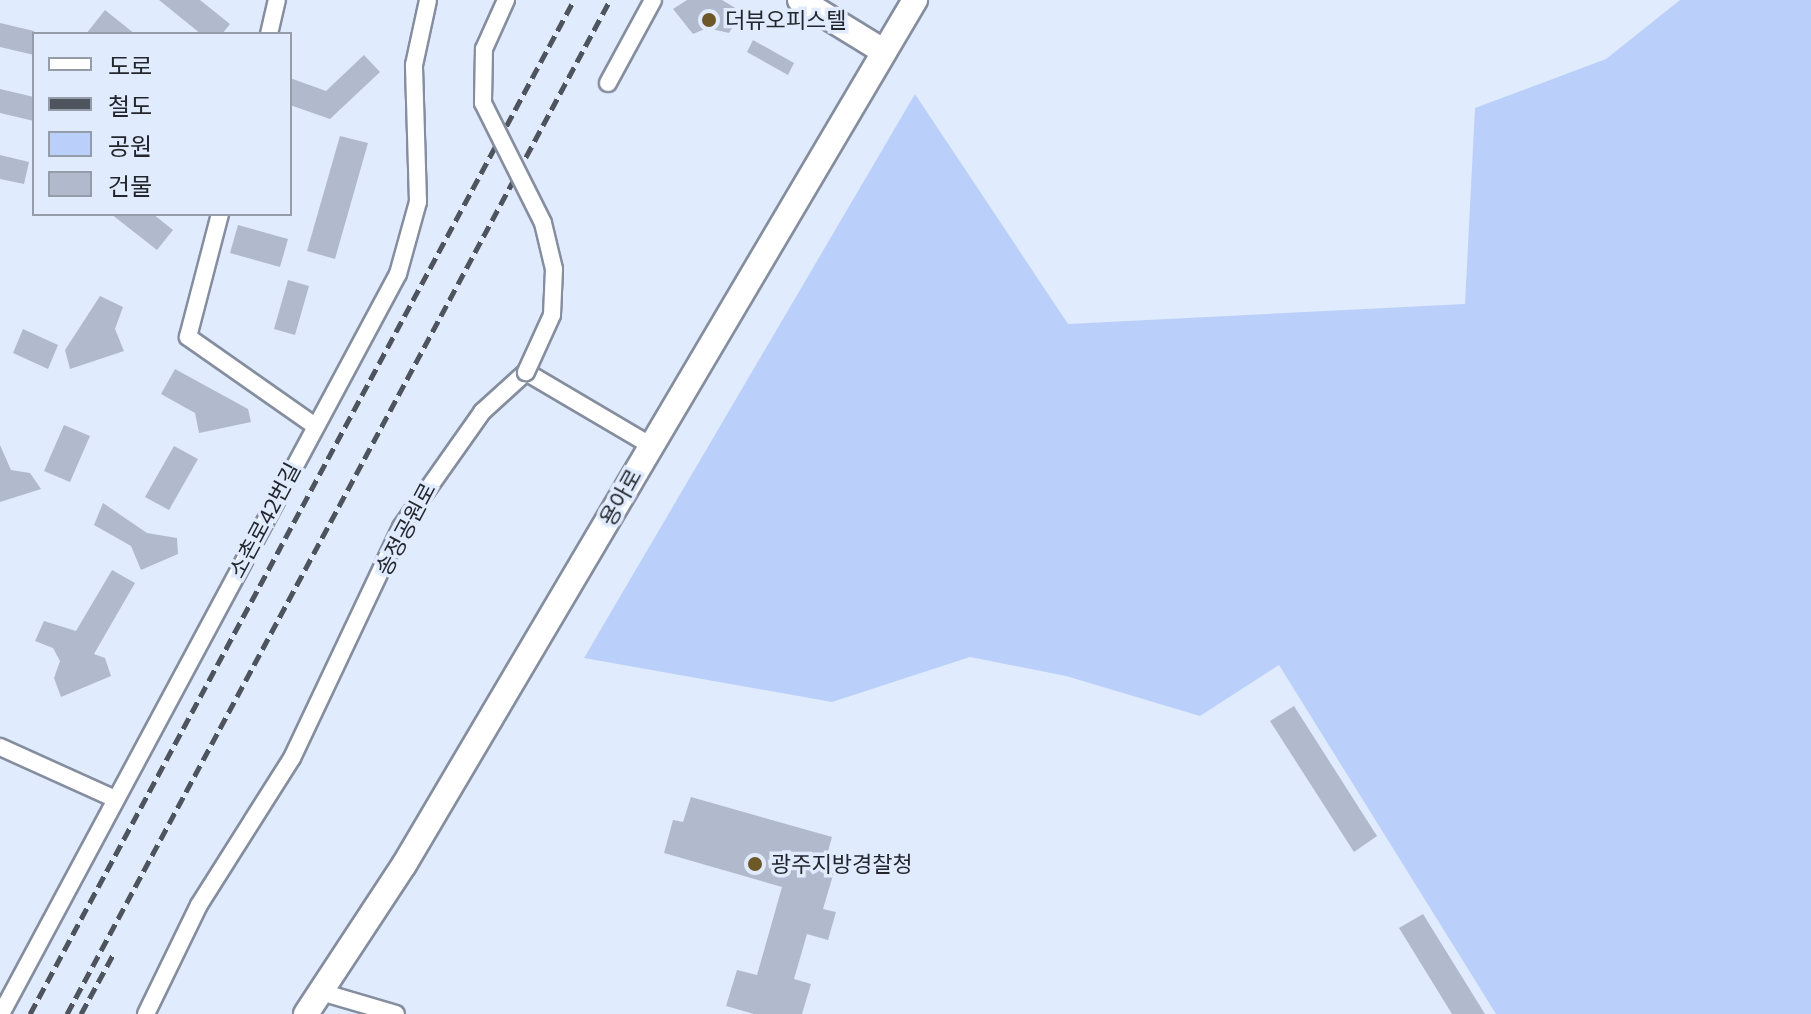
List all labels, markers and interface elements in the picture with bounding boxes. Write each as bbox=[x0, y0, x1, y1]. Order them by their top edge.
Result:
place label: 더뷰오피스텔 bbox=[725, 7, 846, 33]
marker: 더뷰오피스텔 bbox=[700, 11, 718, 29]
legend bbox=[32, 32, 292, 216]
text: 도로 bbox=[108, 51, 152, 80]
text: 철도 bbox=[108, 91, 152, 120]
text: 공원 bbox=[108, 131, 152, 160]
text: 건물 bbox=[108, 171, 152, 200]
street label: 소촌로42번길 bbox=[223, 458, 305, 582]
street label: 용아로 bbox=[594, 464, 646, 530]
street label: 송정공원로 bbox=[370, 478, 440, 580]
place label: 광주지방경찰청 bbox=[771, 851, 913, 877]
marker: 광주지방경찰청 bbox=[746, 855, 764, 873]

